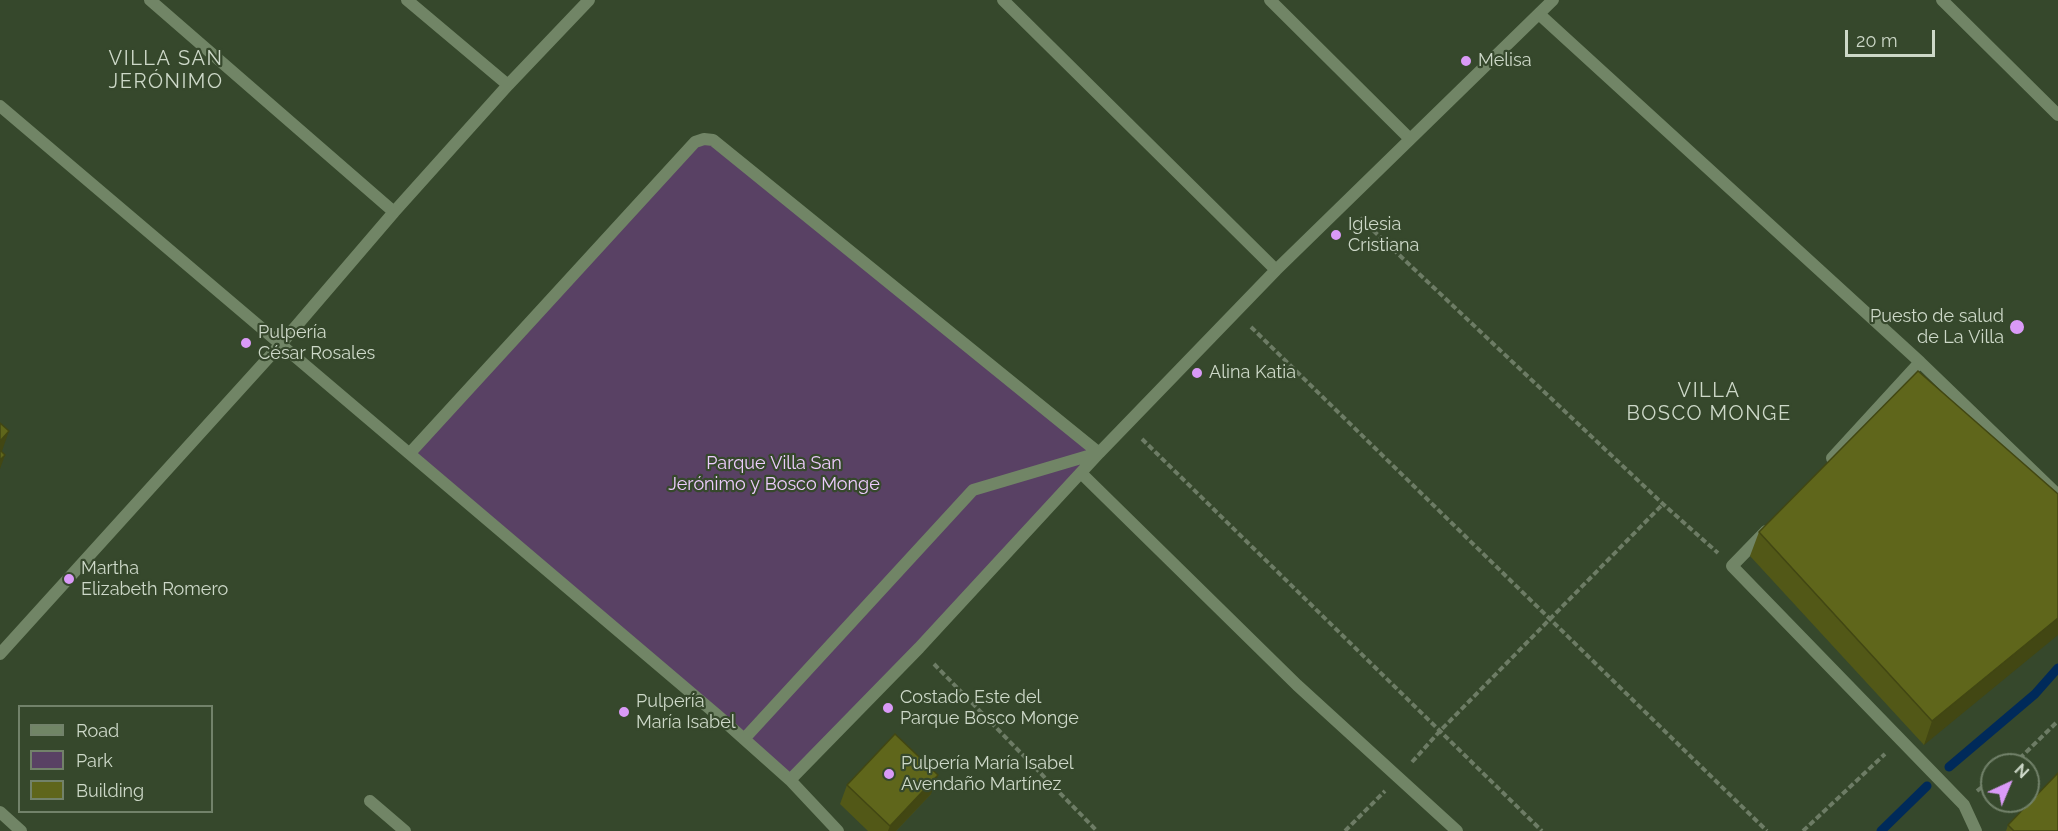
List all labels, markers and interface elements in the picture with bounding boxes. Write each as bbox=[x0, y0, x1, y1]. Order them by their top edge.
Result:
scale bar bbox=[1848, 18, 1938, 56]
text: 20 m bbox=[1856, 30, 1898, 51]
district label: VILLA SAN JERÓNIMO bbox=[109, 47, 223, 94]
place label: Melisa bbox=[1478, 50, 1532, 72]
marker: Melisa bbox=[1459, 54, 1473, 68]
place label: Iglesia Cristiana bbox=[1348, 214, 1419, 256]
marker: Iglesia Cristiana bbox=[1329, 228, 1343, 242]
place label: Puesto de salud de La Villa bbox=[1870, 306, 2004, 348]
marker: Puesto de salud de La Villa bbox=[2008, 318, 2026, 336]
place label: Pulpería César Rosales bbox=[258, 322, 375, 364]
marker: Pulpería César Rosales bbox=[239, 336, 253, 350]
place label: Alina Katia bbox=[1209, 362, 1296, 384]
marker: Alina Katia bbox=[1190, 366, 1204, 380]
district label: VILLA BOSCO MONGE bbox=[1626, 379, 1792, 426]
park label: Parque Villa San Jerónimo y Bosco Monge bbox=[668, 453, 880, 496]
place label: Martha Elizabeth Romero bbox=[81, 558, 228, 600]
marker: Martha Elizabeth Romero bbox=[62, 572, 76, 586]
place label: Costado Este del Parque Bosco Monge bbox=[900, 687, 1079, 730]
place label: Pulpería María Isabel bbox=[636, 691, 736, 734]
marker: Costado Este del Parque Bosco Monge bbox=[881, 701, 895, 715]
legend bbox=[18, 705, 213, 813]
marker: Pulpería María Isabel bbox=[617, 705, 631, 719]
text: Road bbox=[76, 720, 119, 741]
text: Park bbox=[76, 750, 113, 771]
place label: Pulpería María Isabel Avendaño Martínez bbox=[901, 753, 1074, 795]
north arrow bbox=[1980, 753, 2040, 813]
text: N bbox=[2010, 760, 2032, 782]
marker: Pulpería María Isabel Avendaño Martínez bbox=[882, 767, 896, 781]
text: Building bbox=[76, 780, 144, 801]

